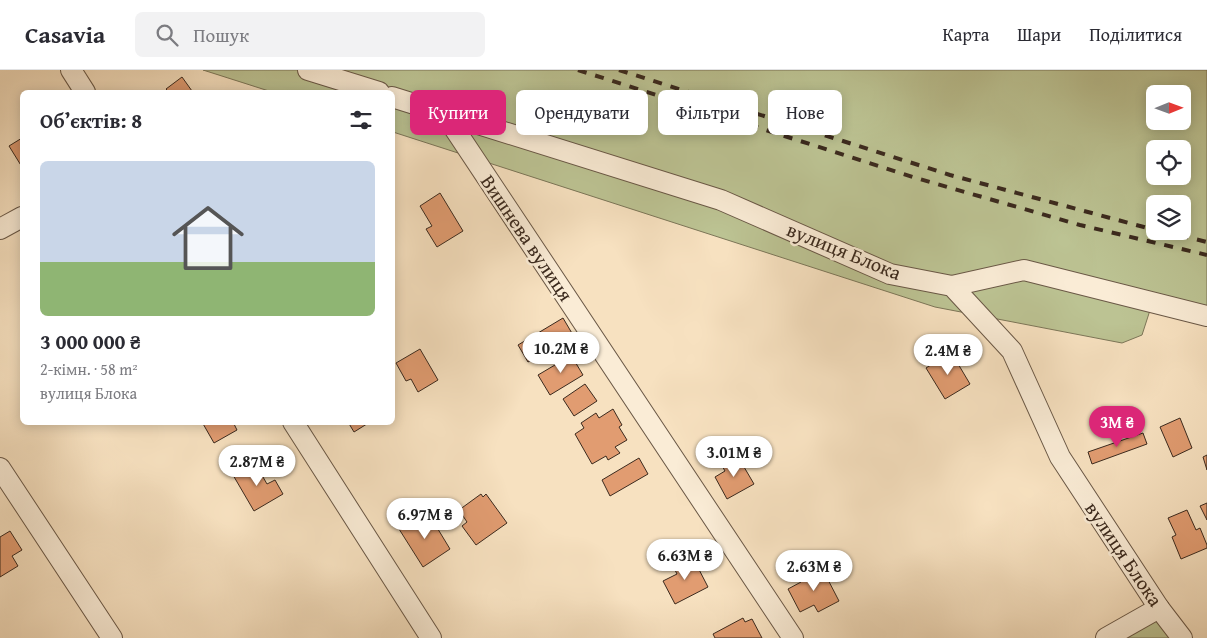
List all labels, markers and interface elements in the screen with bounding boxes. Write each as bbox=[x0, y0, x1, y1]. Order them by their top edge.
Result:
search box bbox=[135, 12, 485, 57]
text: Casavia bbox=[25, 17, 105, 52]
icon: search bbox=[153, 21, 181, 49]
text: Пошук bbox=[193, 21, 249, 49]
text: Карта bbox=[943, 21, 989, 48]
text: Шари bbox=[1017, 21, 1061, 48]
text: Поділитися bbox=[1089, 21, 1182, 48]
north arrow bbox=[1146, 85, 1191, 130]
map controls bbox=[1146, 85, 1191, 240]
chip: Купити bbox=[410, 90, 506, 135]
chip: Орендувати bbox=[516, 90, 648, 135]
chip: Фільтри bbox=[658, 90, 758, 135]
chip: Нове bbox=[768, 90, 842, 135]
text: Об’єктів: 8 bbox=[40, 105, 142, 136]
icon: filters bbox=[347, 106, 375, 134]
button: locate bbox=[1146, 140, 1191, 185]
street label: Вишнева вулиця bbox=[474, 169, 581, 307]
icon: home bbox=[163, 193, 253, 283]
button: layers bbox=[1146, 195, 1191, 240]
street label: вулиця Блока bbox=[783, 214, 906, 287]
text: 3 000 000 ₴ bbox=[40, 326, 141, 357]
pin: 10.2M ₴ bbox=[515, 332, 607, 374]
pin: 2.4M ₴ bbox=[907, 334, 989, 376]
text: 10.2M ₴ bbox=[534, 336, 588, 360]
text: 2.4M ₴ bbox=[925, 338, 971, 362]
text: 2-кімн. · 58 m² bbox=[40, 357, 138, 381]
text: вулиця Блока bbox=[40, 381, 137, 405]
pin: 3M ₴ bbox=[1087, 406, 1147, 448]
text: 3M ₴ bbox=[1100, 410, 1134, 434]
pin: 3.01M ₴ bbox=[688, 436, 780, 478]
text: 3.01M ₴ bbox=[707, 440, 761, 464]
pin: 2.87M ₴ bbox=[211, 444, 303, 487]
text: 2.87M ₴ bbox=[230, 449, 284, 473]
street label: вулиця Блока bbox=[1078, 495, 1171, 612]
pin: 6.97M ₴ bbox=[379, 498, 471, 540]
text: 6.97M ₴ bbox=[398, 502, 452, 526]
pin: 6.63M ₴ bbox=[639, 538, 731, 581]
text: 6.63M ₴ bbox=[658, 543, 712, 567]
pin: 2.63M ₴ bbox=[768, 550, 860, 592]
text: 2.63M ₴ bbox=[787, 554, 841, 578]

